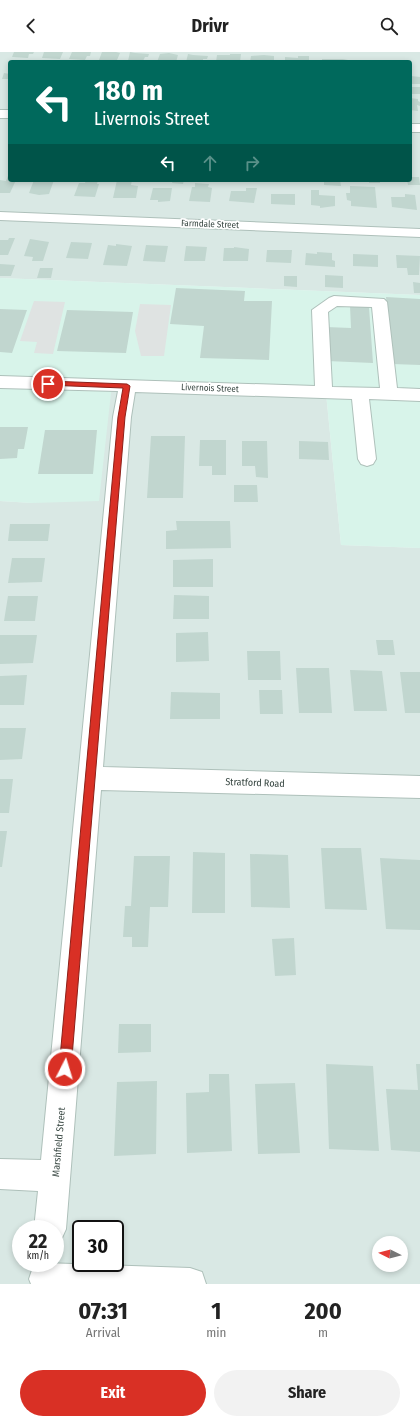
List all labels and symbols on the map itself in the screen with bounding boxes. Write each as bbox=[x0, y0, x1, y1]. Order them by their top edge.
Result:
street label: Farmdale Street bbox=[181, 218, 239, 230]
pin bbox=[31, 367, 65, 401]
street label: Livernois Street bbox=[181, 382, 239, 394]
street label: Stratford Road bbox=[225, 776, 285, 790]
position arrow bbox=[44, 1048, 86, 1090]
street label: Marshfield Street bbox=[50, 1106, 68, 1177]
speed limit sign: 30 bbox=[72, 1220, 124, 1272]
north arrow bbox=[372, 1236, 408, 1272]

